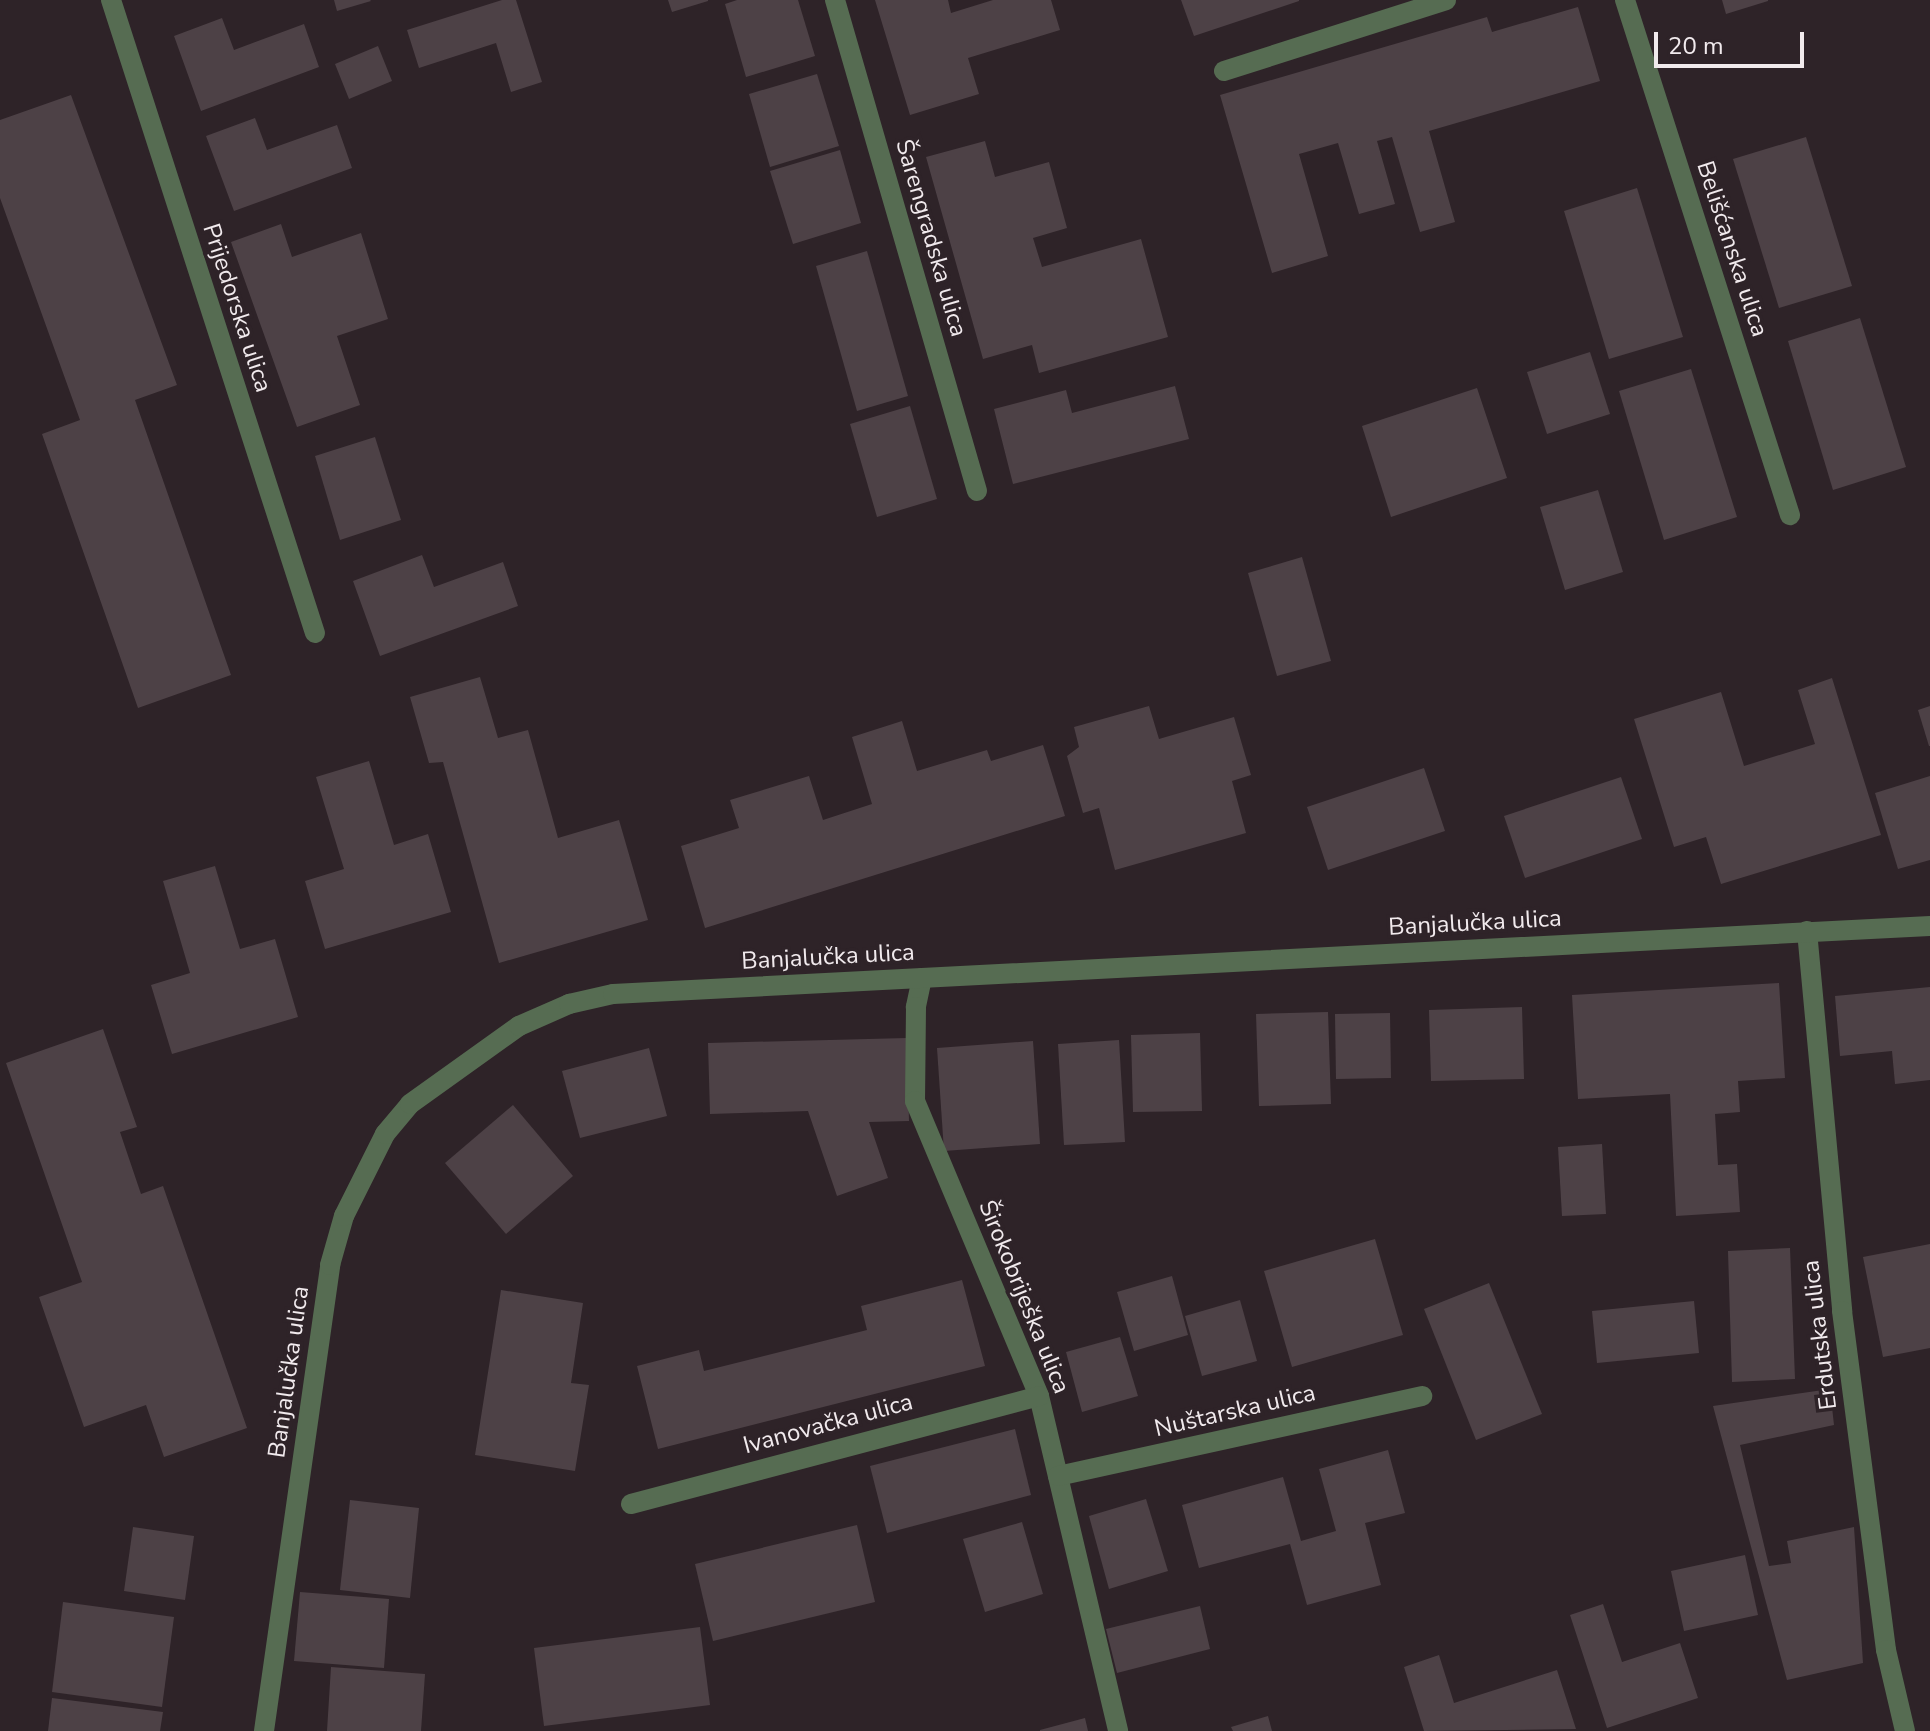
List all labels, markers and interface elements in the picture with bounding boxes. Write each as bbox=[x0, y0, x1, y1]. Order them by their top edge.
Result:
scale bar bbox=[1658, 16, 1808, 66]
text: 20 m bbox=[1668, 30, 1724, 62]
street label: Šarengradska ulica bbox=[889, 136, 973, 340]
street label: Belišćanska ulica bbox=[1690, 158, 1774, 340]
street label: Prijedorska ulica bbox=[196, 220, 278, 396]
street label: Banjalučka ulica bbox=[1388, 904, 1562, 942]
street label: Banjalučka ulica bbox=[741, 938, 915, 976]
street label: Širokobriješka ulica bbox=[972, 1196, 1076, 1398]
street label: Erdutska ulica bbox=[1797, 1259, 1843, 1411]
street label: Banjalučka ulica bbox=[263, 1284, 315, 1460]
street label: Nuštarska ulica bbox=[1152, 1378, 1318, 1444]
street label: Ivanovačka ulica bbox=[740, 1388, 916, 1460]

